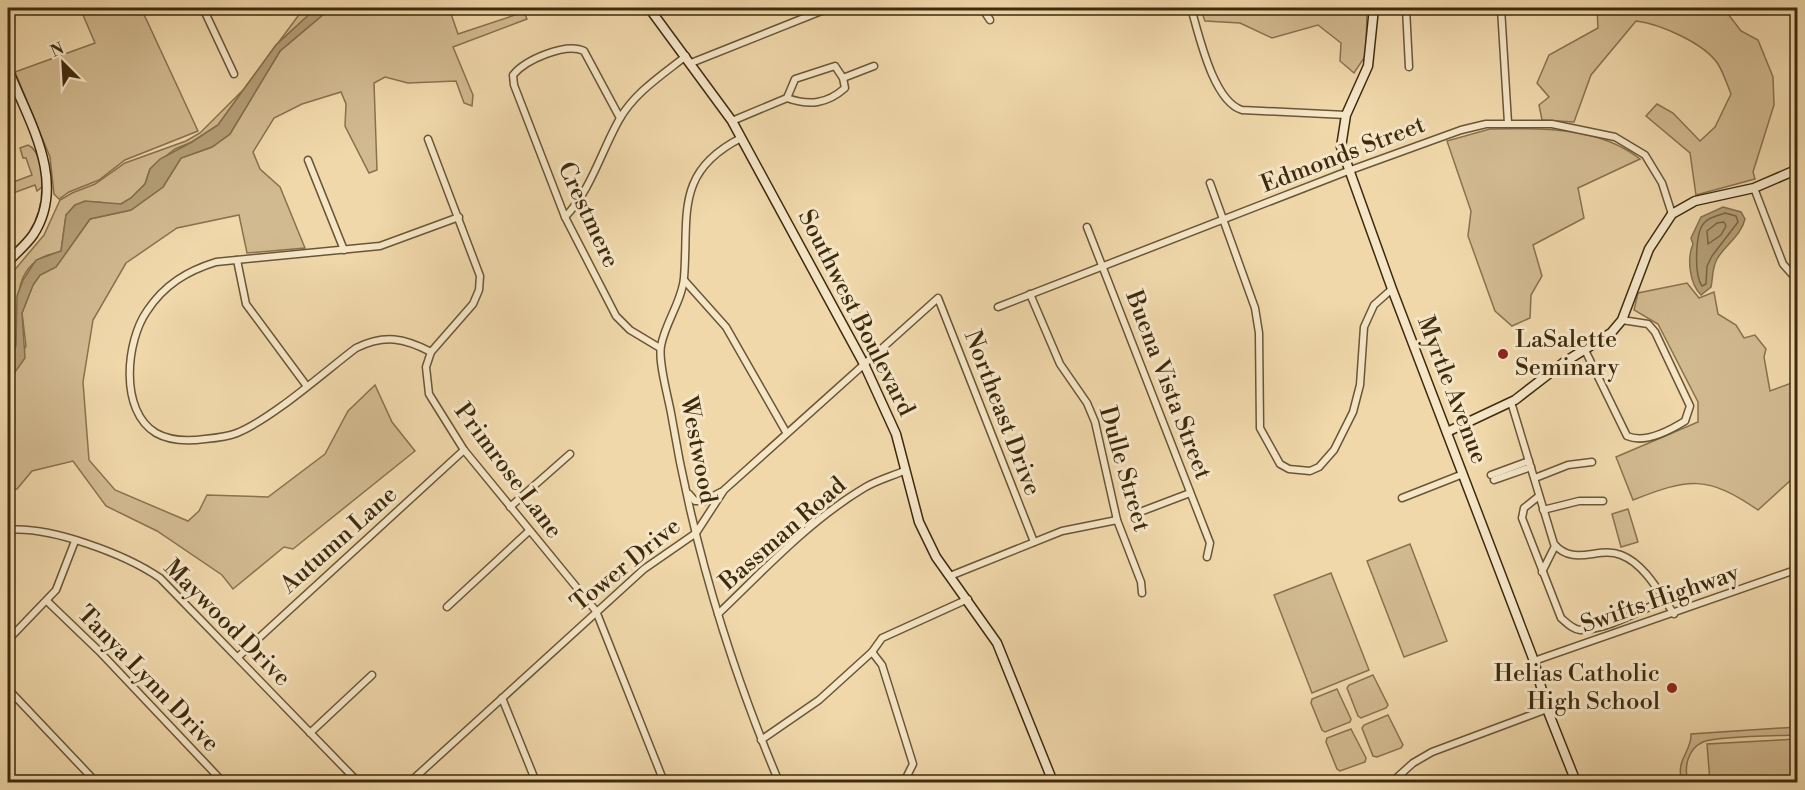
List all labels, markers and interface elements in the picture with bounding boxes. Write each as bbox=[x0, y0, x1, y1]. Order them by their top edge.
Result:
north arrow bbox=[33, 33, 93, 93]
text: N bbox=[47, 38, 67, 62]
street label: Edmonds Street bbox=[1257, 110, 1430, 200]
street label: Crestmere bbox=[550, 157, 626, 273]
street label: Southwest Boulevard bbox=[791, 205, 921, 422]
street label: Buena Vista Street bbox=[1118, 286, 1218, 484]
street label: Myrtle Avenue bbox=[1410, 312, 1494, 468]
place label: LaSalette Seminary bbox=[1515, 325, 1620, 383]
street label: Northeast Drive bbox=[957, 326, 1047, 500]
marker: LaSalette Seminary bbox=[1496, 347, 1510, 361]
street label: Westwood bbox=[673, 393, 723, 506]
street label: Primrose Lane bbox=[447, 397, 569, 545]
street label: Dulle Street bbox=[1092, 403, 1156, 536]
street label: Bassman Road bbox=[713, 471, 853, 598]
street label: Autumn Lane bbox=[274, 480, 404, 601]
street label: Tower Drive bbox=[565, 512, 687, 618]
street label: Maywood Drive bbox=[157, 553, 297, 693]
street label: Swifts Highway bbox=[1577, 558, 1743, 640]
street label: Tanya Lynn Drive bbox=[71, 600, 225, 758]
place label: Helias Catholic High School bbox=[1494, 659, 1660, 717]
marker: Helias Catholic High School bbox=[1665, 681, 1679, 695]

